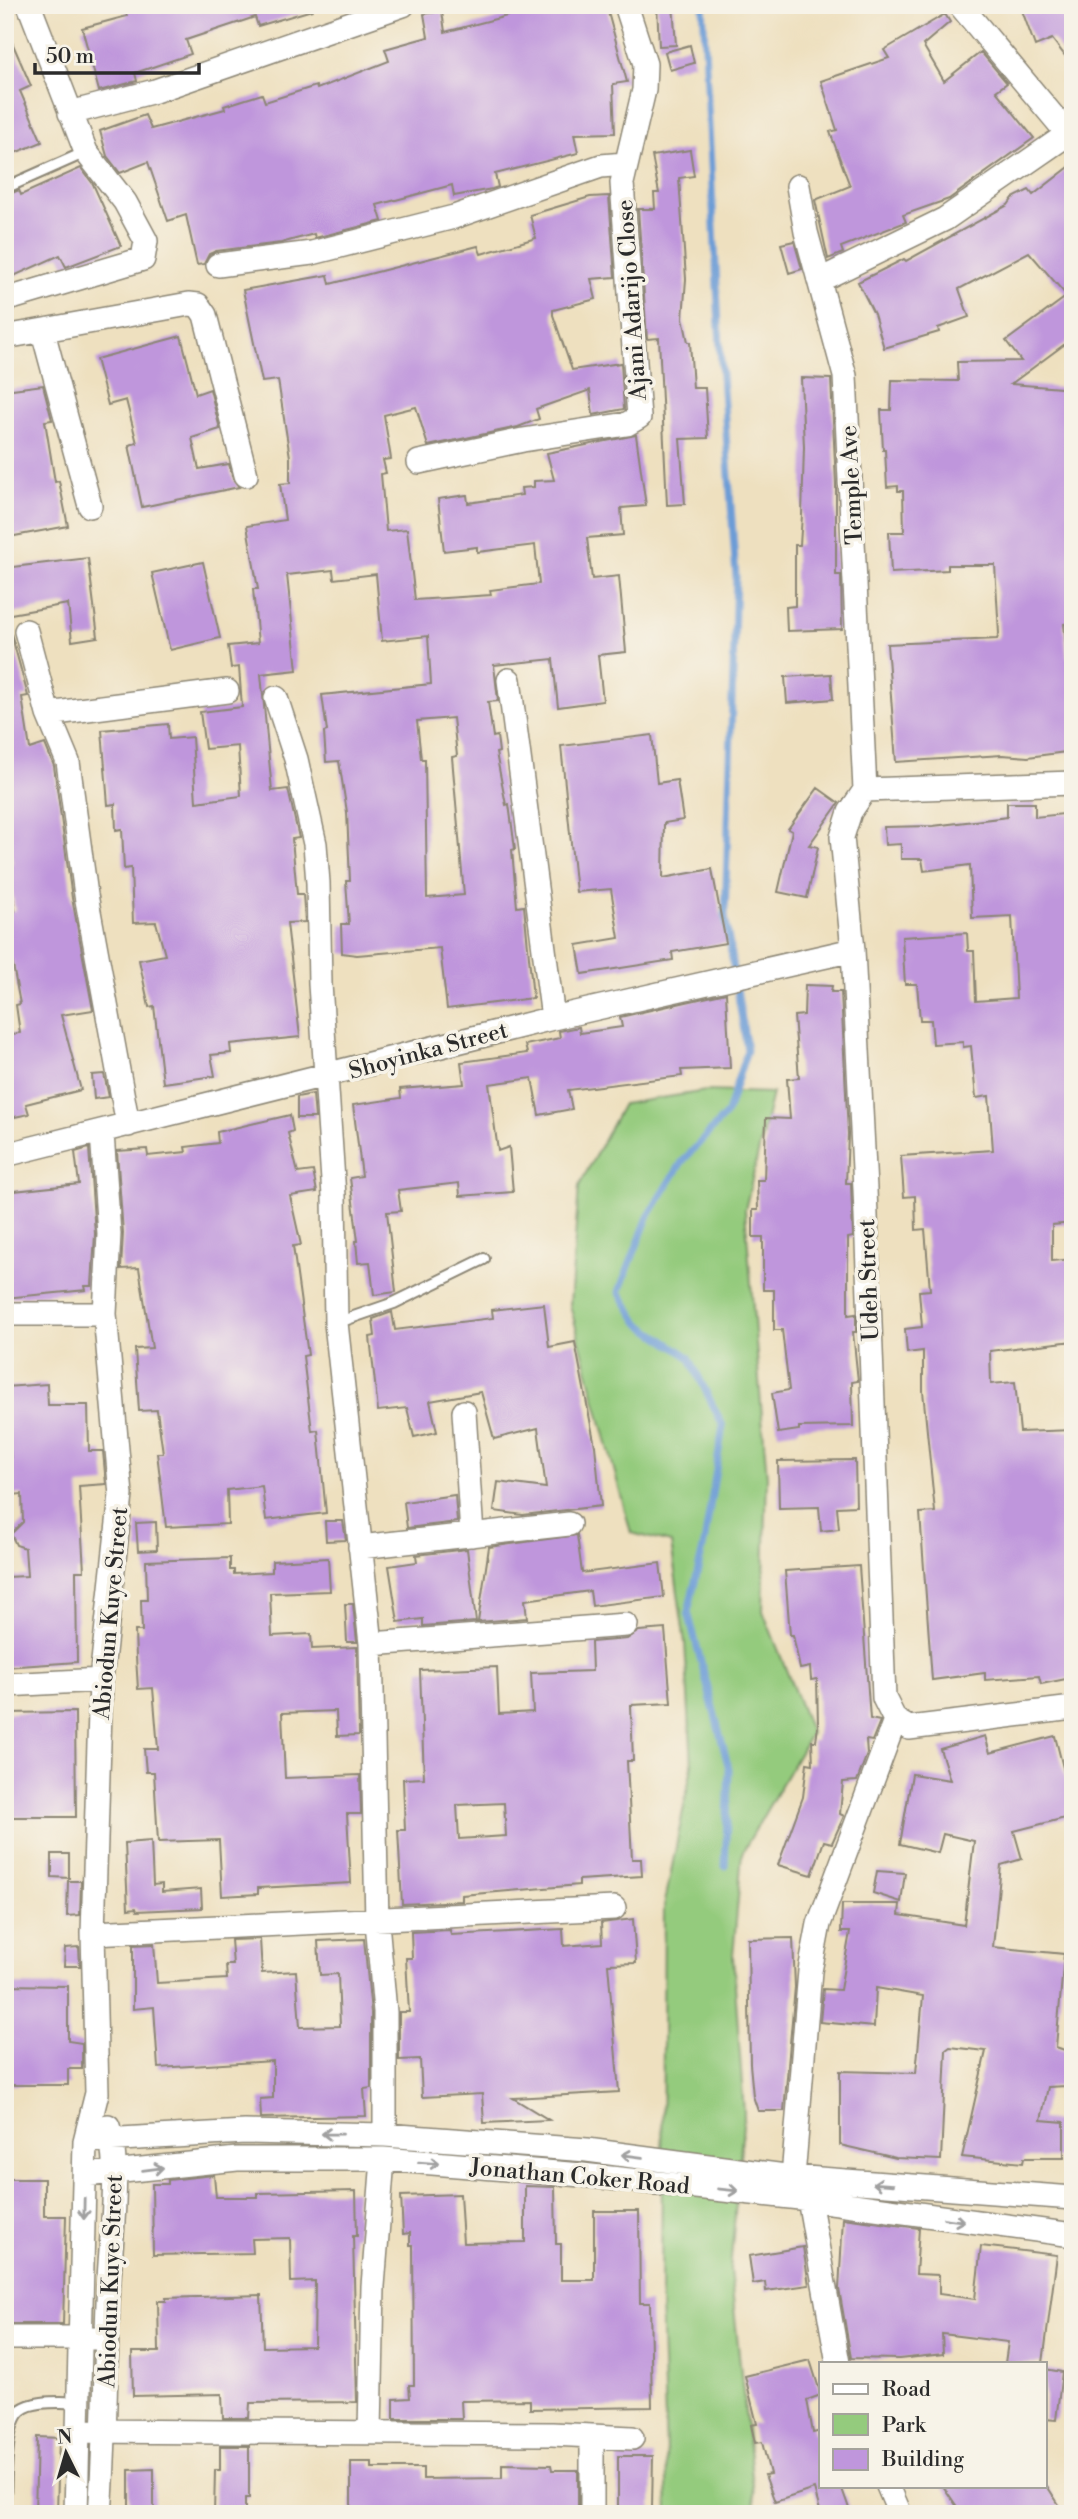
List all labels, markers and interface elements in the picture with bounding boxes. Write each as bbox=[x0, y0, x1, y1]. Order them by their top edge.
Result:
scale bar bbox=[35, 32, 200, 76]
text: 50 m bbox=[46, 44, 94, 70]
street label: Ajani Adarijo Close bbox=[611, 199, 653, 402]
street label: Temple Ave bbox=[835, 424, 869, 545]
street label: Shoyinka Street bbox=[346, 1016, 511, 1086]
street label: Udeh Street bbox=[853, 1218, 885, 1342]
street label: Abiodun Kuye Street bbox=[88, 1506, 134, 1722]
one-way arrow bbox=[321, 2127, 344, 2141]
one-way arrow bbox=[621, 2149, 644, 2162]
street label: Jonathan Coker Road bbox=[468, 2153, 691, 2201]
one-way arrow bbox=[417, 2157, 440, 2170]
one-way arrow bbox=[141, 2162, 164, 2175]
street label: Abiodun Kuye Street bbox=[93, 2174, 129, 2389]
one-way arrow bbox=[872, 2177, 894, 2190]
one-way arrow bbox=[717, 2184, 739, 2197]
one-way arrow bbox=[78, 2198, 91, 2221]
one-way arrow bbox=[942, 2213, 965, 2226]
legend bbox=[819, 2362, 1046, 2488]
text: Road bbox=[882, 2377, 931, 2403]
text: Park bbox=[882, 2413, 927, 2439]
north arrow bbox=[32, 2418, 102, 2488]
text: N bbox=[56, 2424, 73, 2450]
text: Building bbox=[881, 2447, 964, 2473]

